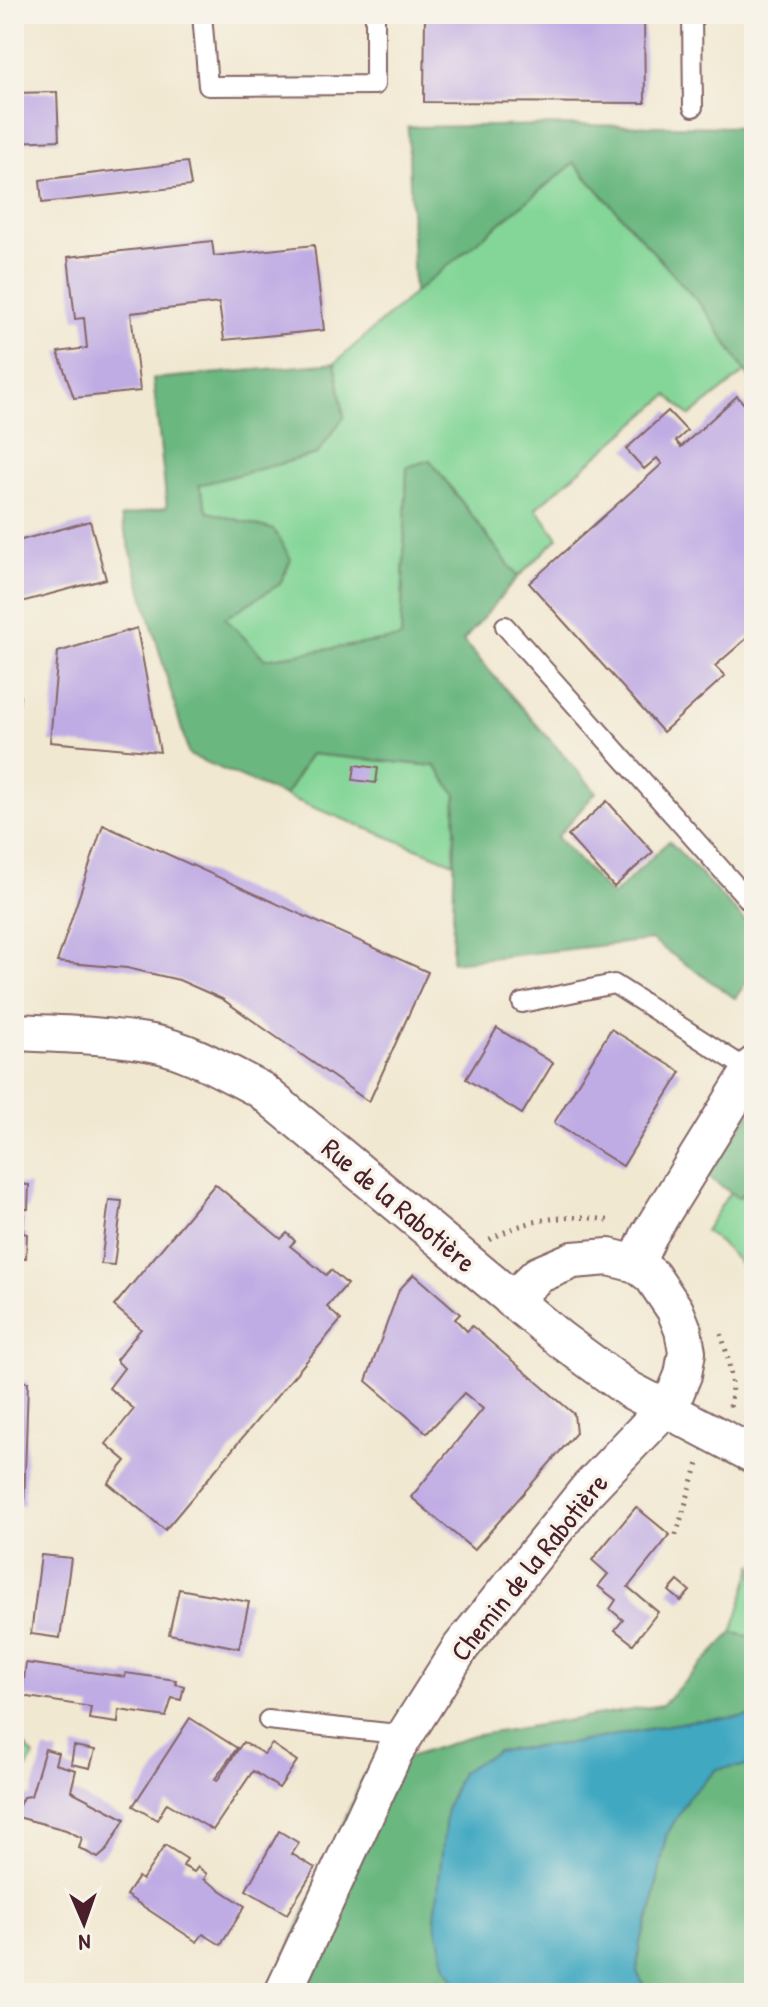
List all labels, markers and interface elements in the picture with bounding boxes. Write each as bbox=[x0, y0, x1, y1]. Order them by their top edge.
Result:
street label: Rue de la Rabotière bbox=[314, 1129, 484, 1281]
street label: Chemin de la Rabotière bbox=[441, 1465, 617, 1669]
north arrow bbox=[44, 1883, 124, 1963]
text: N bbox=[78, 1928, 91, 1958]

